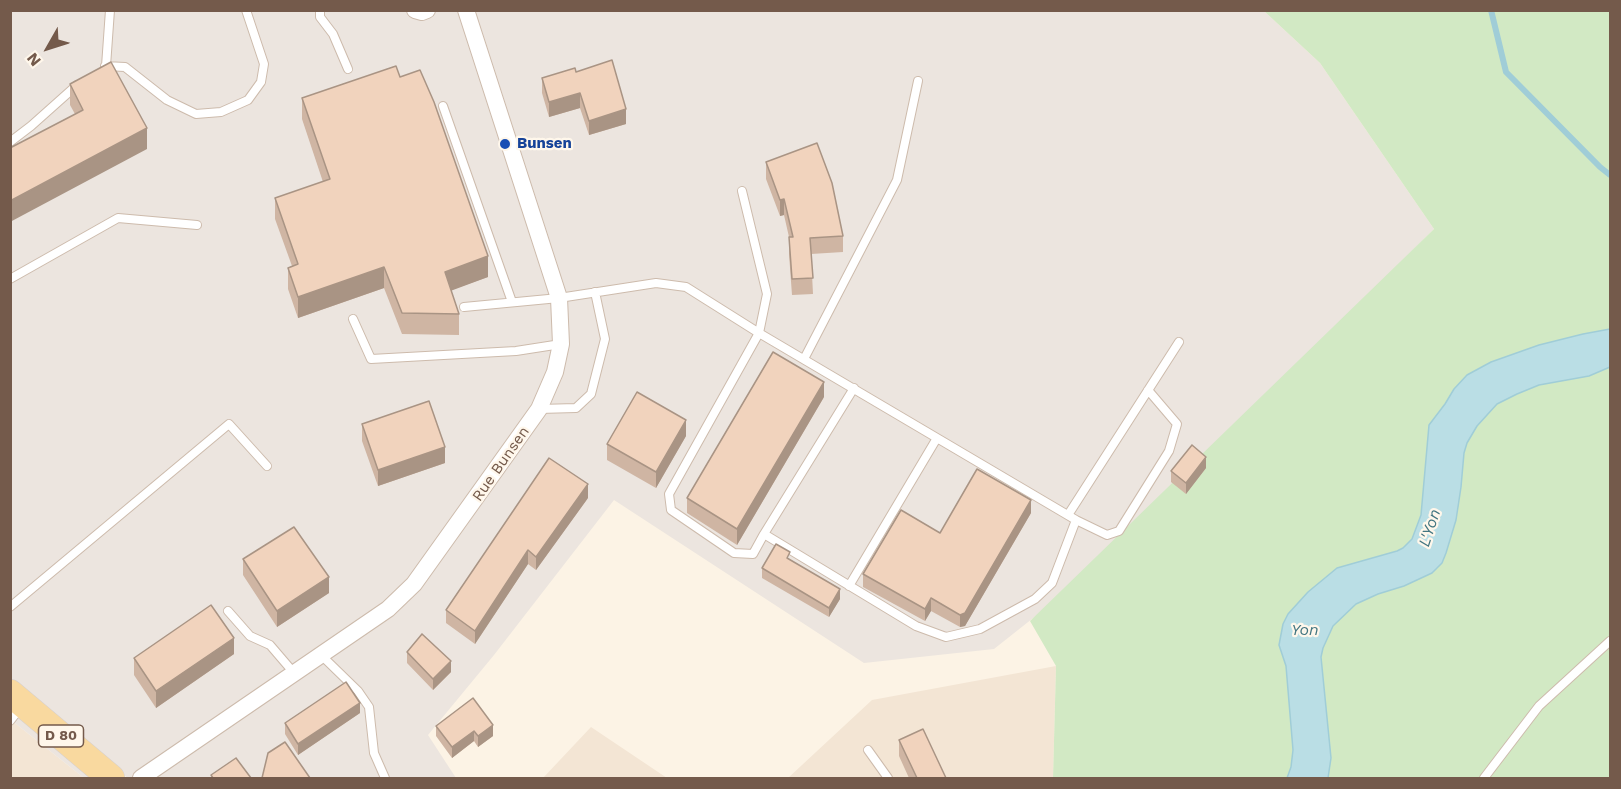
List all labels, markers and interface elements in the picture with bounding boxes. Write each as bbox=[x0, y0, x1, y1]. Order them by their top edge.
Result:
north arrow bbox=[18, 18, 78, 78]
text: N bbox=[23, 49, 45, 70]
place label: Bunsen bbox=[517, 135, 572, 153]
marker: Bunsen bbox=[498, 137, 512, 151]
street label: Rue Bunsen bbox=[469, 423, 533, 505]
water label: L'Yon bbox=[1415, 507, 1445, 549]
water label: Yon bbox=[1291, 620, 1319, 640]
road number: D 80 bbox=[38, 725, 84, 747]

